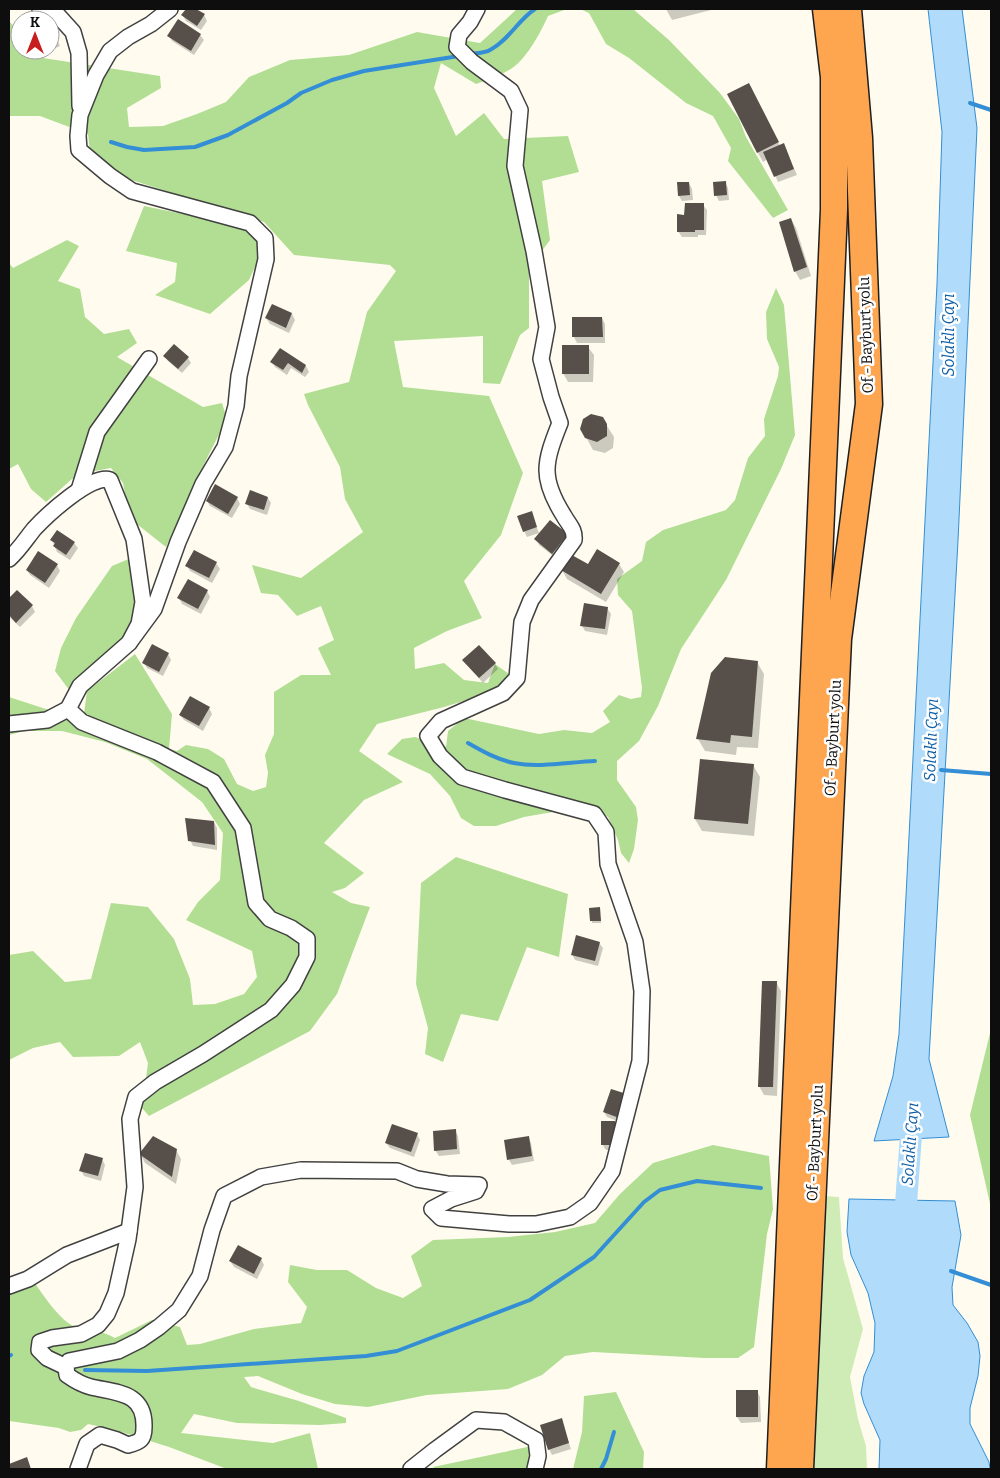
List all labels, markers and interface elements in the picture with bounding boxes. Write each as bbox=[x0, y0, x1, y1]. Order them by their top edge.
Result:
north arrow bbox=[10, 10, 60, 60]
text: K bbox=[30, 14, 40, 31]
street label: Of - Bayburt yolu bbox=[855, 276, 877, 394]
water label: Solaklı Çayı bbox=[939, 294, 958, 376]
street label: Of - Bayburt yolu bbox=[821, 679, 845, 797]
water label: Solaklı Çayı bbox=[920, 698, 942, 782]
street label: Of - Bayburt yolu bbox=[803, 1084, 827, 1202]
water label: Solaklı Çayı bbox=[898, 1102, 922, 1186]

